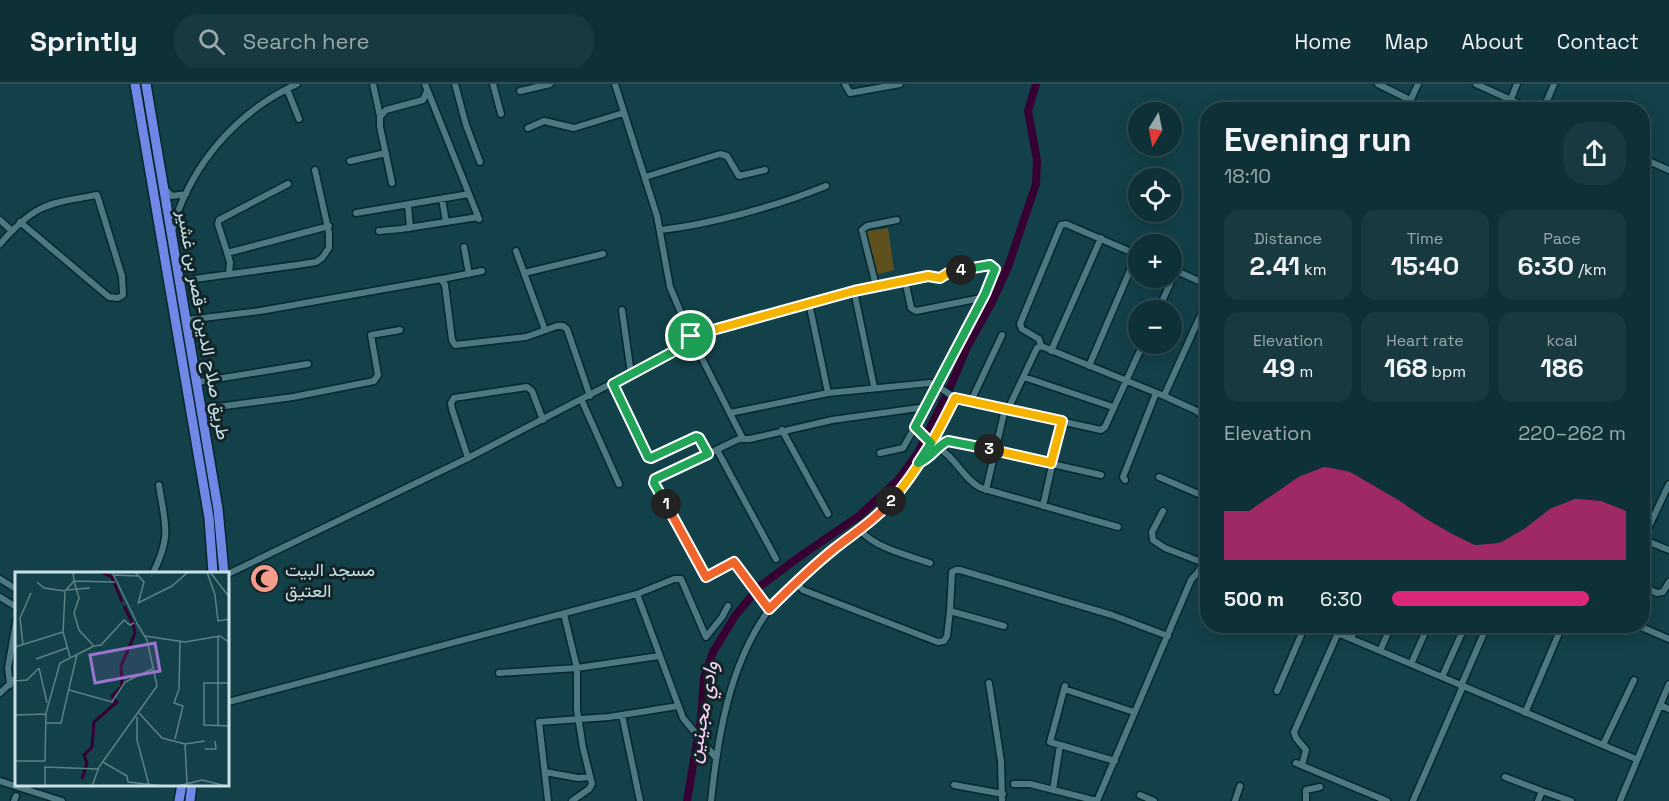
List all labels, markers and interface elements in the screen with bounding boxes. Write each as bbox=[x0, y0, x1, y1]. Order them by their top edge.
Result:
search box bbox=[174, 14, 594, 68]
text: Sprintly bbox=[30, 23, 138, 59]
icon: search bbox=[195, 25, 228, 58]
text: Search here bbox=[243, 27, 370, 55]
text: Home bbox=[1294, 28, 1352, 55]
text: Map bbox=[1385, 28, 1429, 55]
text: About bbox=[1462, 28, 1524, 55]
text: Contact bbox=[1557, 28, 1639, 55]
north arrow bbox=[1128, 102, 1182, 156]
map controls bbox=[1128, 102, 1182, 354]
text: Evening run bbox=[1224, 119, 1412, 161]
button: share bbox=[1563, 122, 1626, 185]
text: 18:10 bbox=[1224, 163, 1271, 189]
button: locate bbox=[1128, 168, 1182, 222]
street label: طريق صلاح الدين -قصر بن غشير bbox=[171, 207, 236, 442]
text: Distance bbox=[1254, 228, 1322, 249]
text: Time bbox=[1407, 228, 1443, 249]
text: Pace bbox=[1543, 228, 1581, 249]
button: + bbox=[1128, 234, 1182, 288]
text: 2.41 bbox=[1250, 249, 1300, 283]
text: 15:40 bbox=[1391, 249, 1459, 283]
text: 6:30 bbox=[1518, 249, 1574, 283]
pin: 4 bbox=[946, 255, 976, 285]
text: 4 bbox=[956, 259, 966, 280]
text: km bbox=[1300, 259, 1326, 280]
text: /km bbox=[1574, 259, 1606, 280]
button: − bbox=[1128, 300, 1182, 354]
pin bbox=[665, 310, 716, 361]
icon: arrive bbox=[674, 319, 707, 352]
text: Elevation bbox=[1253, 330, 1323, 351]
text: Heart rate bbox=[1386, 330, 1464, 351]
text: kcal bbox=[1547, 330, 1577, 351]
text: 49 bbox=[1263, 351, 1295, 385]
text: 168 bbox=[1384, 351, 1427, 385]
text: 186 bbox=[1540, 351, 1584, 385]
text: m bbox=[1295, 361, 1313, 382]
text: bpm bbox=[1427, 361, 1466, 382]
text: Elevation bbox=[1224, 420, 1312, 446]
text: 220–262 m bbox=[1518, 420, 1626, 446]
pin: 3 bbox=[974, 434, 1004, 464]
text: 3 bbox=[984, 438, 994, 459]
pin: 2 bbox=[876, 486, 906, 516]
pin: 1 bbox=[651, 489, 681, 519]
text: 2 bbox=[886, 490, 896, 511]
text: 1 bbox=[662, 493, 670, 514]
place label: مسجد البيت العتيق bbox=[285, 558, 375, 602]
mosque icon: مسجد البيت العتيق bbox=[248, 563, 280, 595]
inset map bbox=[15, 572, 230, 786]
text: 500 m bbox=[1224, 586, 1284, 612]
text: 6:30 bbox=[1320, 586, 1362, 612]
water label: وادي مجينين bbox=[680, 659, 727, 766]

